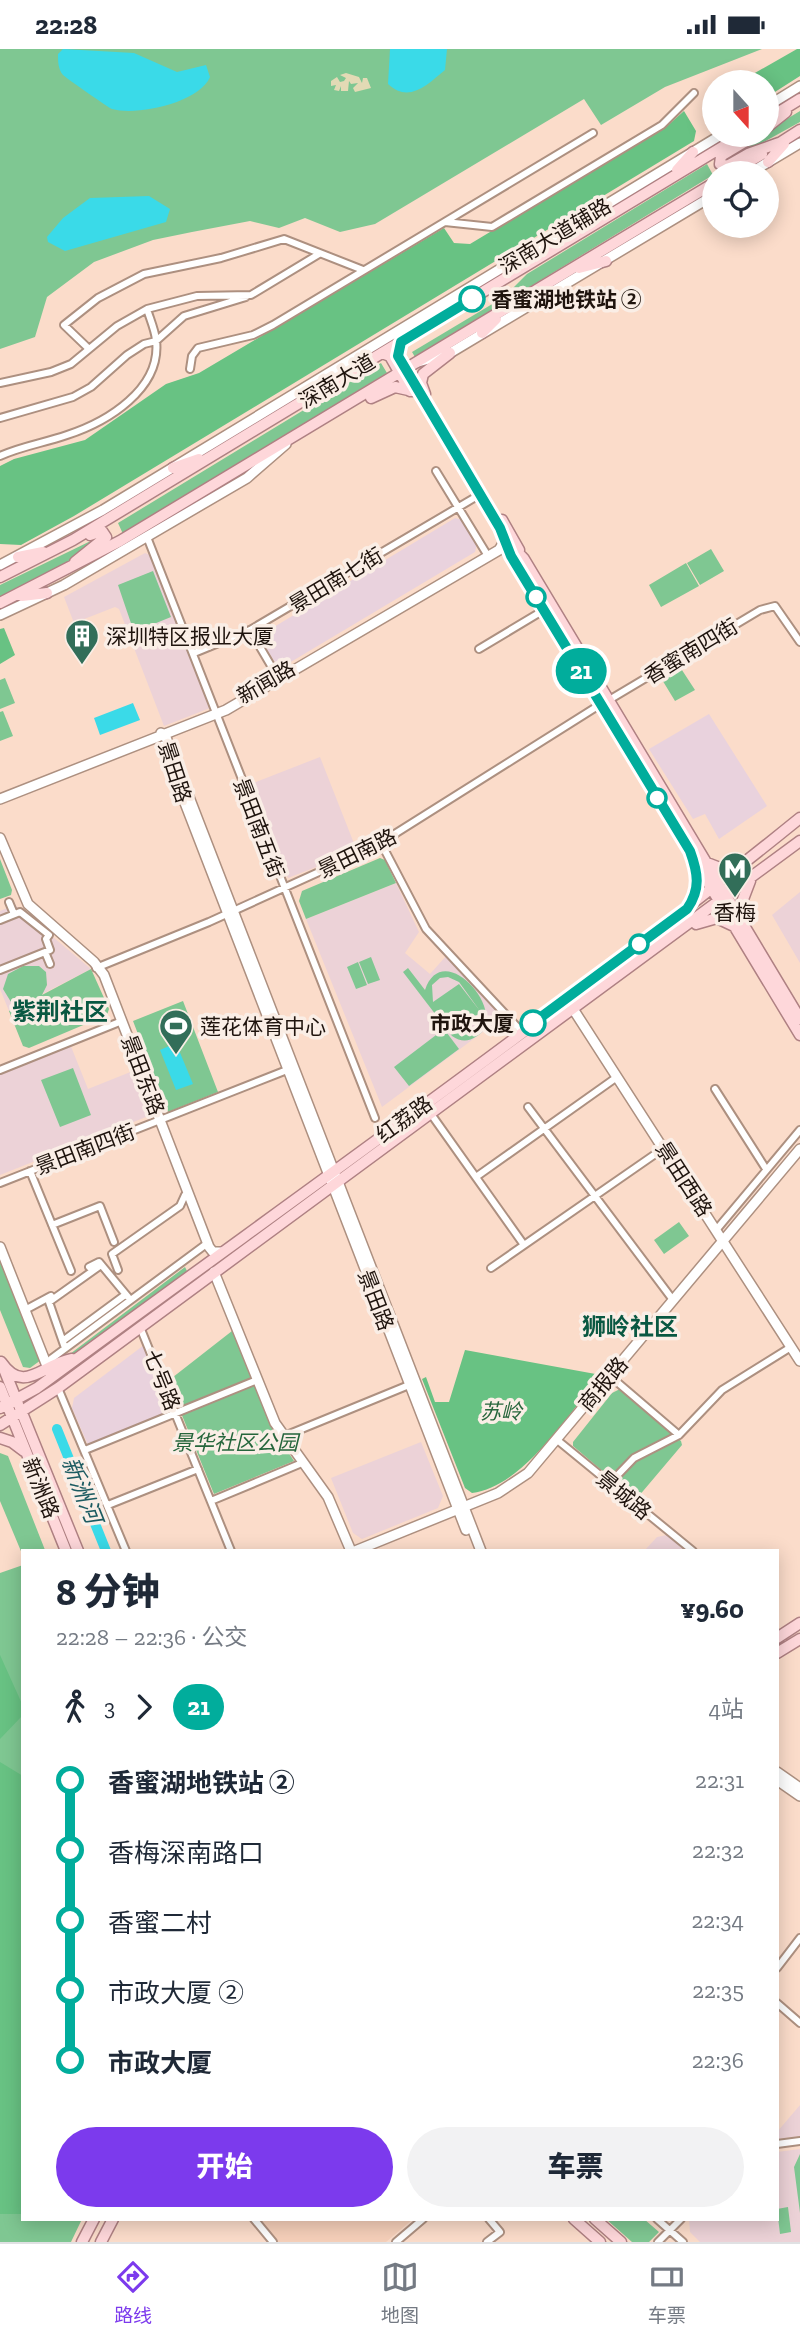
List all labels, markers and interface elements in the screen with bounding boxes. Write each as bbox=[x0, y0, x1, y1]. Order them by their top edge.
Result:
text: 22:28 bbox=[35, 9, 97, 41]
north arrow bbox=[702, 70, 779, 147]
map controls bbox=[702, 70, 779, 238]
button: locate bbox=[702, 161, 779, 238]
street label: 深南大道辅路 bbox=[495, 193, 615, 279]
marker: 香蜜湖地铁站 ② bbox=[459, 286, 485, 312]
place label: 香蜜湖地铁站 ② bbox=[491, 287, 642, 312]
street label: 深南大道 bbox=[295, 349, 379, 413]
street label: 景田南七街 bbox=[285, 542, 387, 618]
unlabelled marker bbox=[526, 587, 546, 607]
street label: 香蜜南四街 bbox=[640, 613, 742, 689]
building icon: 深圳特区报业大厦 bbox=[63, 617, 101, 666]
place label: 深圳特区报业大厦 bbox=[106, 624, 274, 649]
line badge: 21 bbox=[550, 648, 612, 694]
street label: 新闻路 bbox=[232, 655, 300, 709]
text: 21 bbox=[570, 656, 592, 685]
street label: 景田路 bbox=[153, 738, 197, 806]
street label: 景田南五街 bbox=[229, 775, 289, 881]
unlabelled marker bbox=[647, 788, 667, 808]
street label: 景田南路 bbox=[314, 823, 400, 883]
metro station icon: 香梅 bbox=[716, 850, 754, 899]
place label: 香梅 bbox=[714, 900, 756, 925]
unlabelled marker bbox=[629, 934, 649, 954]
district label: 紫荆社区 bbox=[12, 997, 108, 1026]
sports icon: 莲花体育中心 bbox=[157, 1007, 195, 1056]
marker: 市政大厦 bbox=[520, 1010, 546, 1036]
place label: 市政大厦 bbox=[430, 1011, 514, 1036]
place label: 莲花体育中心 bbox=[200, 1014, 326, 1039]
street label: 景田东路 bbox=[116, 1031, 170, 1119]
street label: 红荔路 bbox=[371, 1090, 437, 1148]
street label: 景田南四街 bbox=[32, 1119, 138, 1179]
street label: 景田西路 bbox=[651, 1137, 717, 1221]
street label: 景田路 bbox=[353, 1266, 399, 1334]
district label: 狮岭社区 bbox=[582, 1312, 678, 1341]
street label: 七号路 bbox=[139, 1346, 185, 1414]
street label: 商报路 bbox=[573, 1352, 633, 1416]
park label: 苏岭 bbox=[480, 1399, 524, 1424]
park label: 景华社区公园 bbox=[172, 1430, 301, 1455]
water label: 新洲河 bbox=[56, 1453, 109, 1531]
street label: 新洲路 bbox=[18, 1454, 64, 1522]
street label: 景城路 bbox=[592, 1465, 656, 1525]
text: 8 分钟 bbox=[56, 1569, 160, 1615]
text: ¥9.60 bbox=[680, 1593, 744, 1625]
text: 22:28 – 22:36 · 公交 bbox=[56, 1623, 248, 1651]
icon: walk bbox=[56, 1688, 94, 1726]
icon: forward bbox=[125, 1688, 163, 1726]
text: 21 bbox=[187, 1692, 210, 1721]
text: 3 bbox=[104, 1693, 115, 1721]
text: 4站 bbox=[709, 1695, 744, 1723]
text: 22:31 bbox=[695, 1766, 744, 1794]
text: 香蜜湖地铁站 ② bbox=[108, 1767, 295, 1799]
text: 22:32 bbox=[692, 1836, 744, 1864]
text: 香梅深南路口 bbox=[108, 1837, 264, 1869]
text: 22:34 bbox=[692, 1906, 744, 1934]
text: 香蜜二村 bbox=[108, 1907, 212, 1939]
text: 22:35 bbox=[692, 1976, 744, 2004]
text: 市政大厦 ② bbox=[108, 1977, 244, 2009]
text: 22:36 bbox=[692, 2046, 744, 2074]
text: 市政大厦 bbox=[108, 2047, 212, 2079]
button: 开始 bbox=[56, 2127, 393, 2207]
button: 车票 bbox=[407, 2127, 744, 2207]
tab: 路线 bbox=[114, 2258, 152, 2327]
tab: 地图 bbox=[381, 2258, 419, 2327]
tab: 车票 bbox=[648, 2258, 686, 2327]

